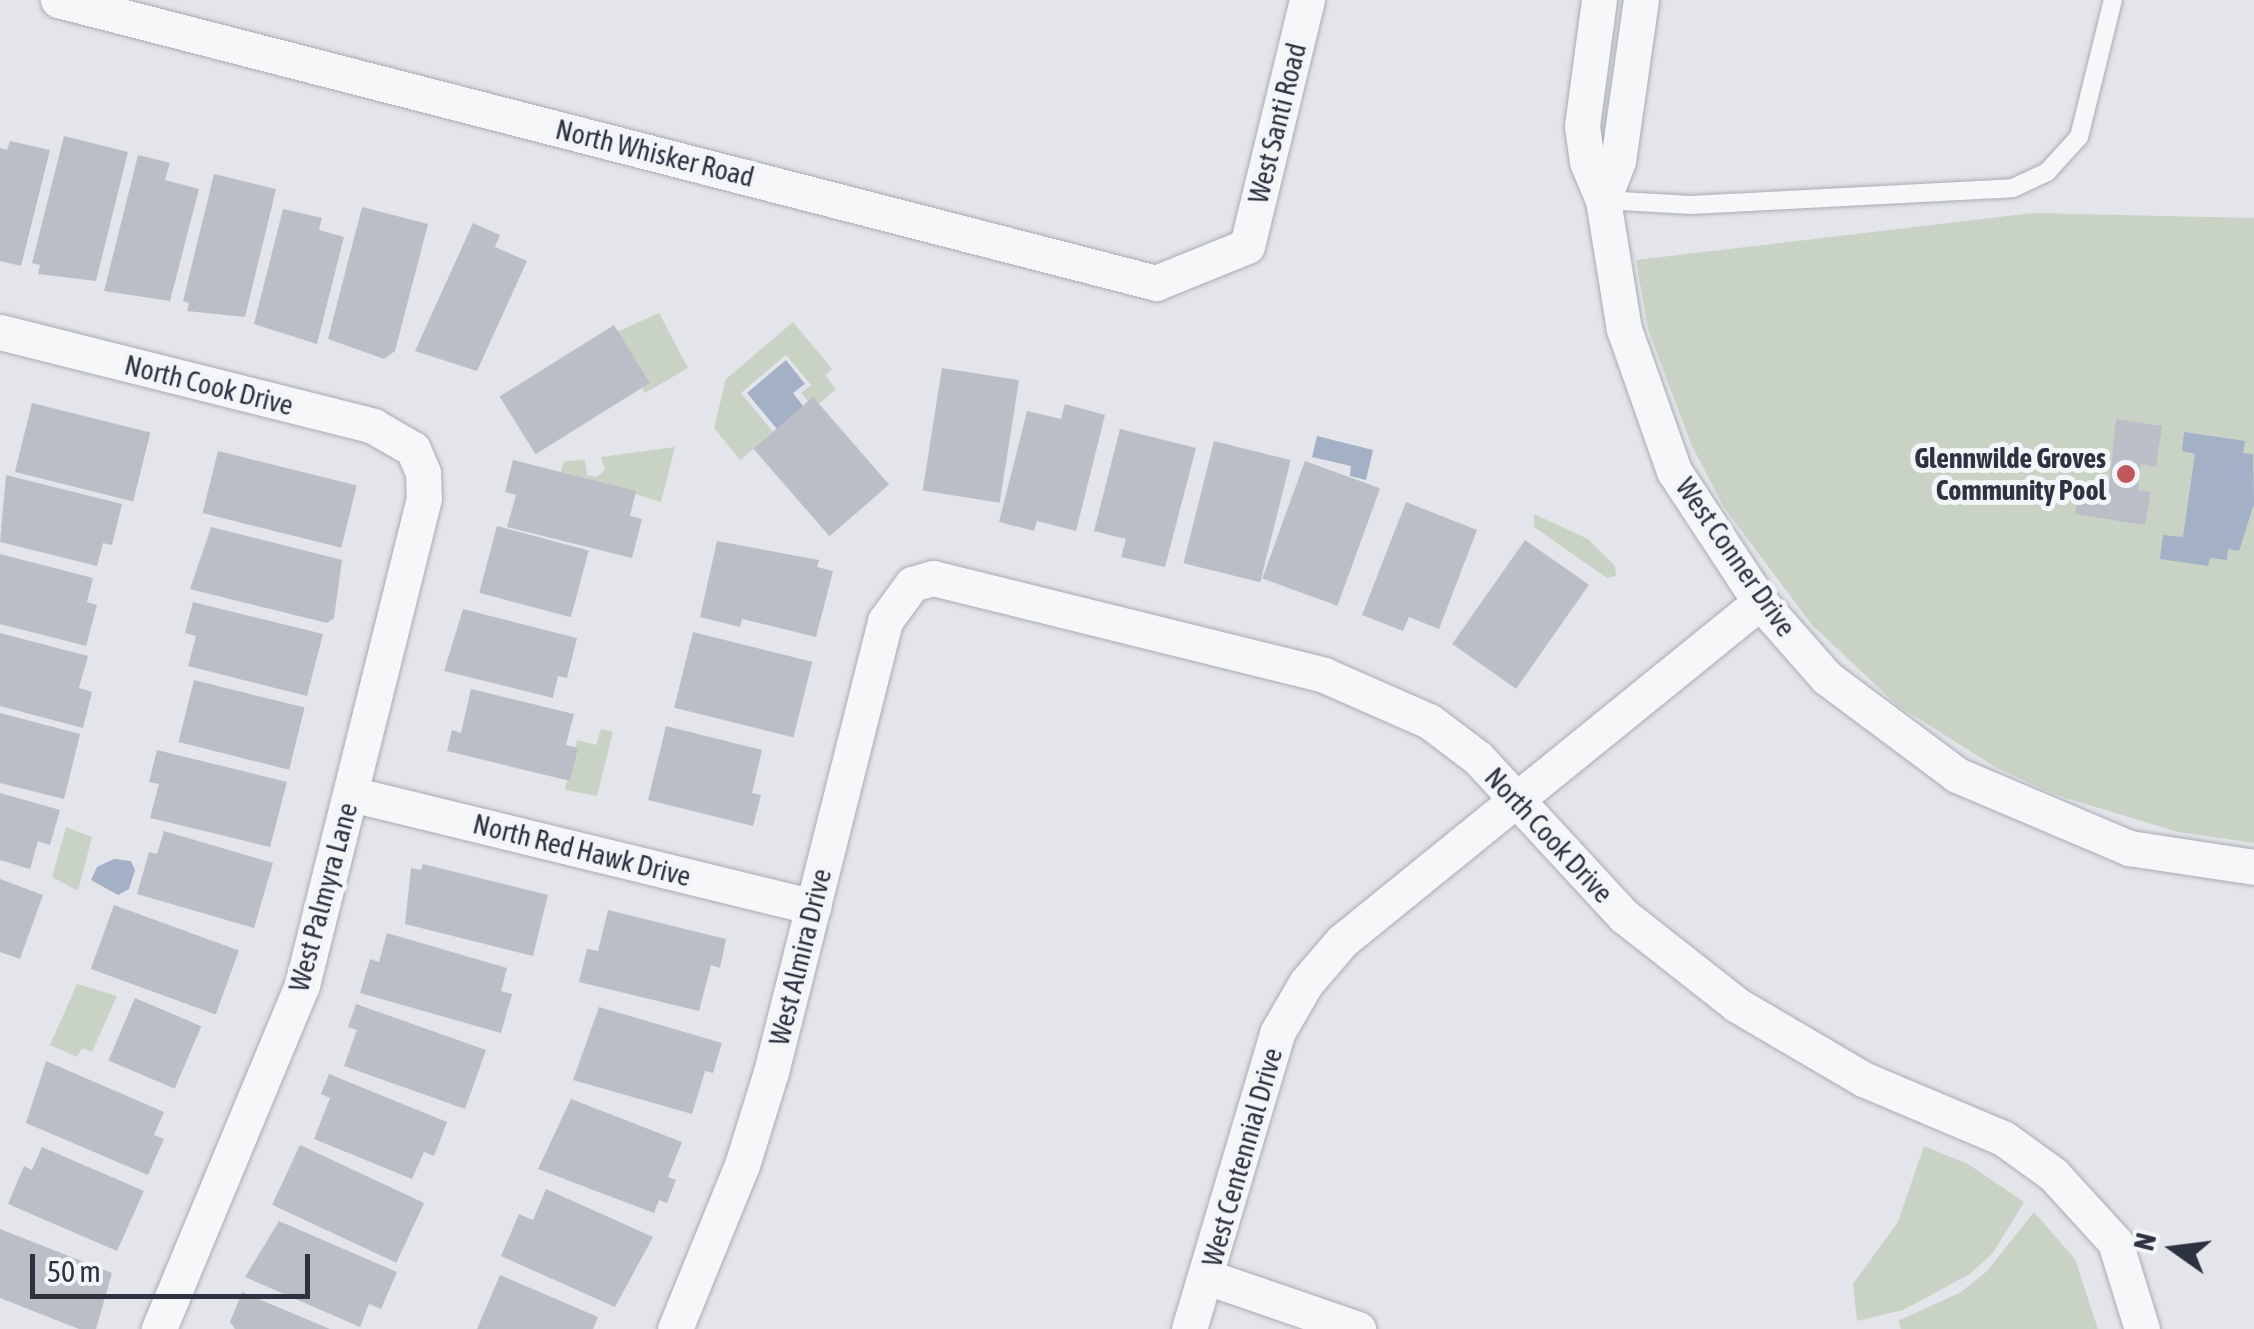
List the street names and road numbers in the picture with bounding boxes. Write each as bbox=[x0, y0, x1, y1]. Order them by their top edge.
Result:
street label: West Santi Road bbox=[1241, 39, 1313, 207]
street label: North Whisker Road bbox=[552, 112, 758, 194]
street label: North Cook Drive bbox=[121, 348, 297, 422]
street label: West Conner Drive bbox=[1669, 471, 1803, 643]
street label: North Cook Drive bbox=[1478, 760, 1620, 910]
street label: West Palmyra Lane bbox=[282, 799, 364, 995]
street label: North Red Hawk Drive bbox=[470, 807, 694, 893]
street label: West Almira Drive bbox=[762, 865, 838, 1049]
street label: West Centennial Drive bbox=[1195, 1044, 1289, 1270]

